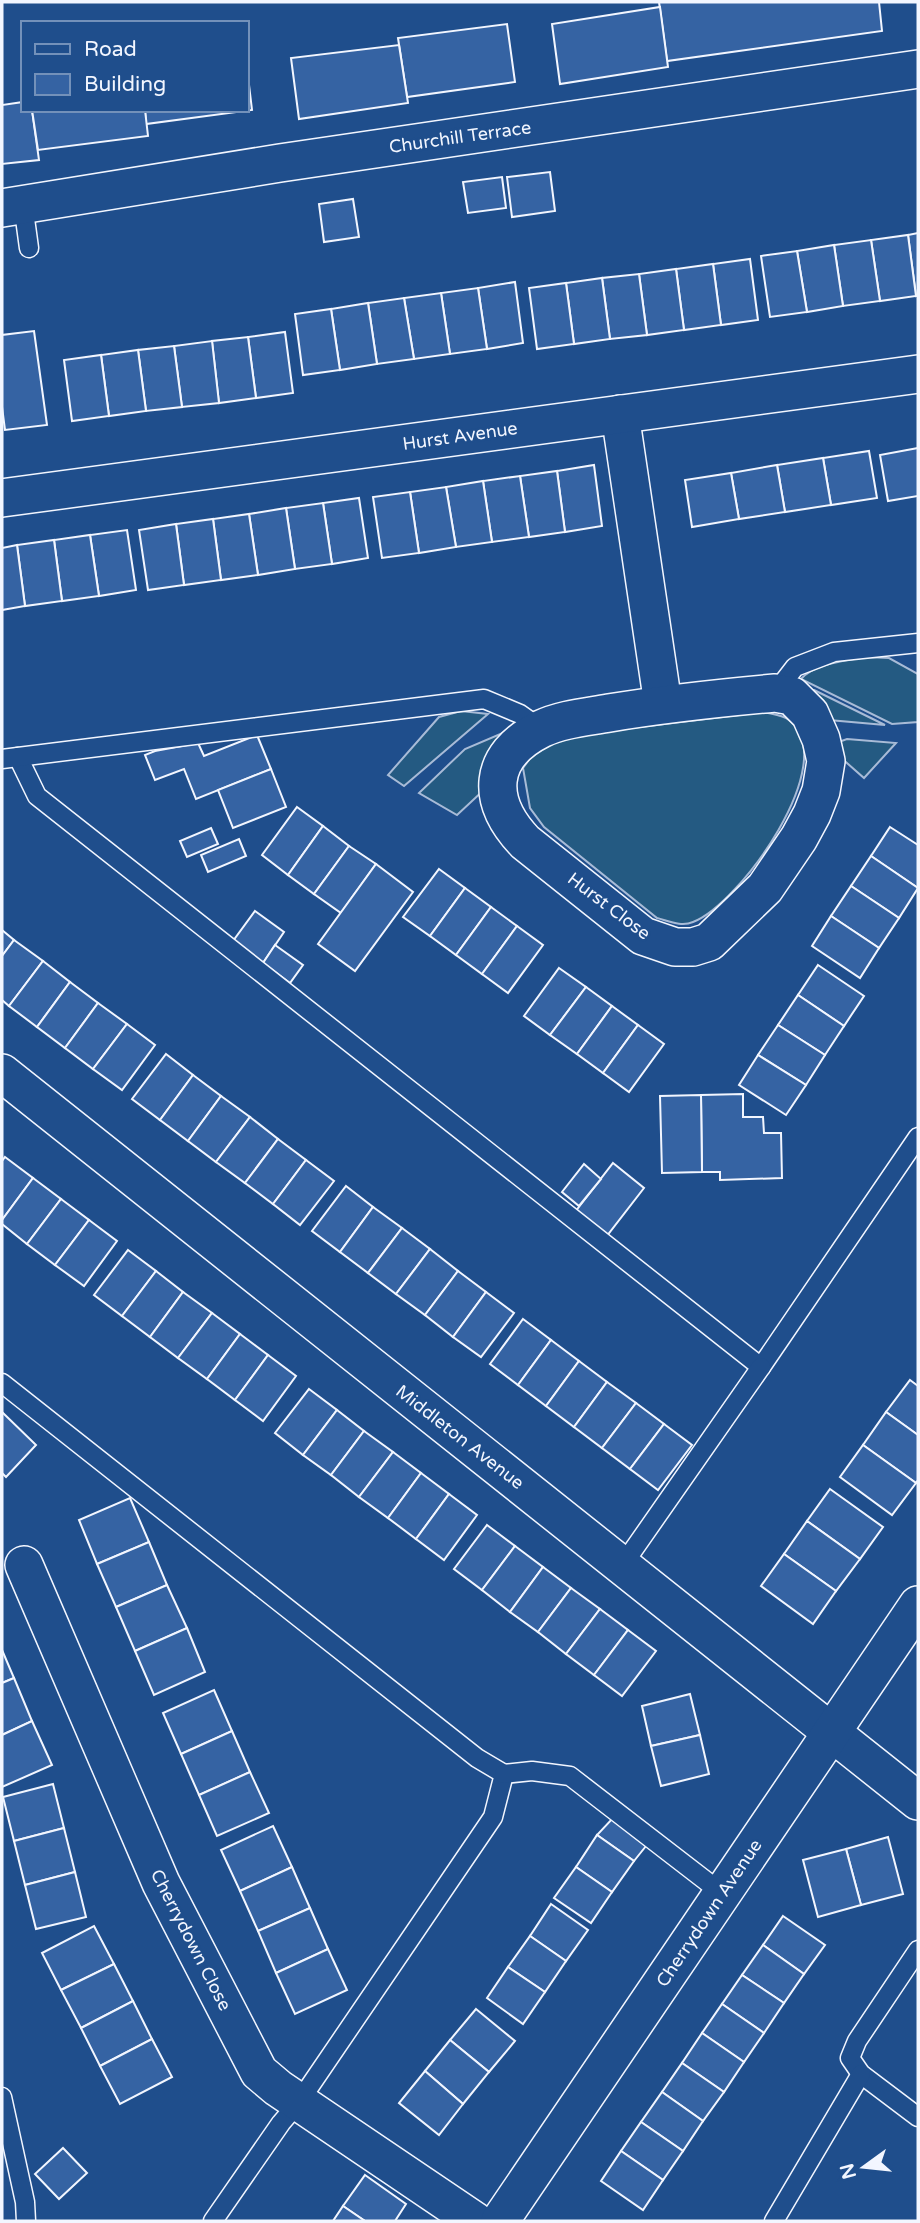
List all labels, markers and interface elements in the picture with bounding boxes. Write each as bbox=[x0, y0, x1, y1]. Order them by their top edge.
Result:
legend bbox=[21, 21, 248, 112]
text: Road bbox=[84, 37, 137, 62]
text: Building bbox=[84, 72, 166, 97]
street label: Churchill Terrace bbox=[388, 116, 532, 158]
street label: Hurst Avenue bbox=[401, 417, 519, 455]
street label: Hurst Close bbox=[563, 868, 655, 944]
street label: Middleton Avenue bbox=[391, 1380, 529, 1494]
street label: Cherrydown Avenue bbox=[651, 1835, 767, 1991]
street label: Cherrydown Close bbox=[146, 1866, 236, 2014]
north arrow bbox=[829, 2132, 899, 2202]
text: N bbox=[836, 2161, 861, 2181]

